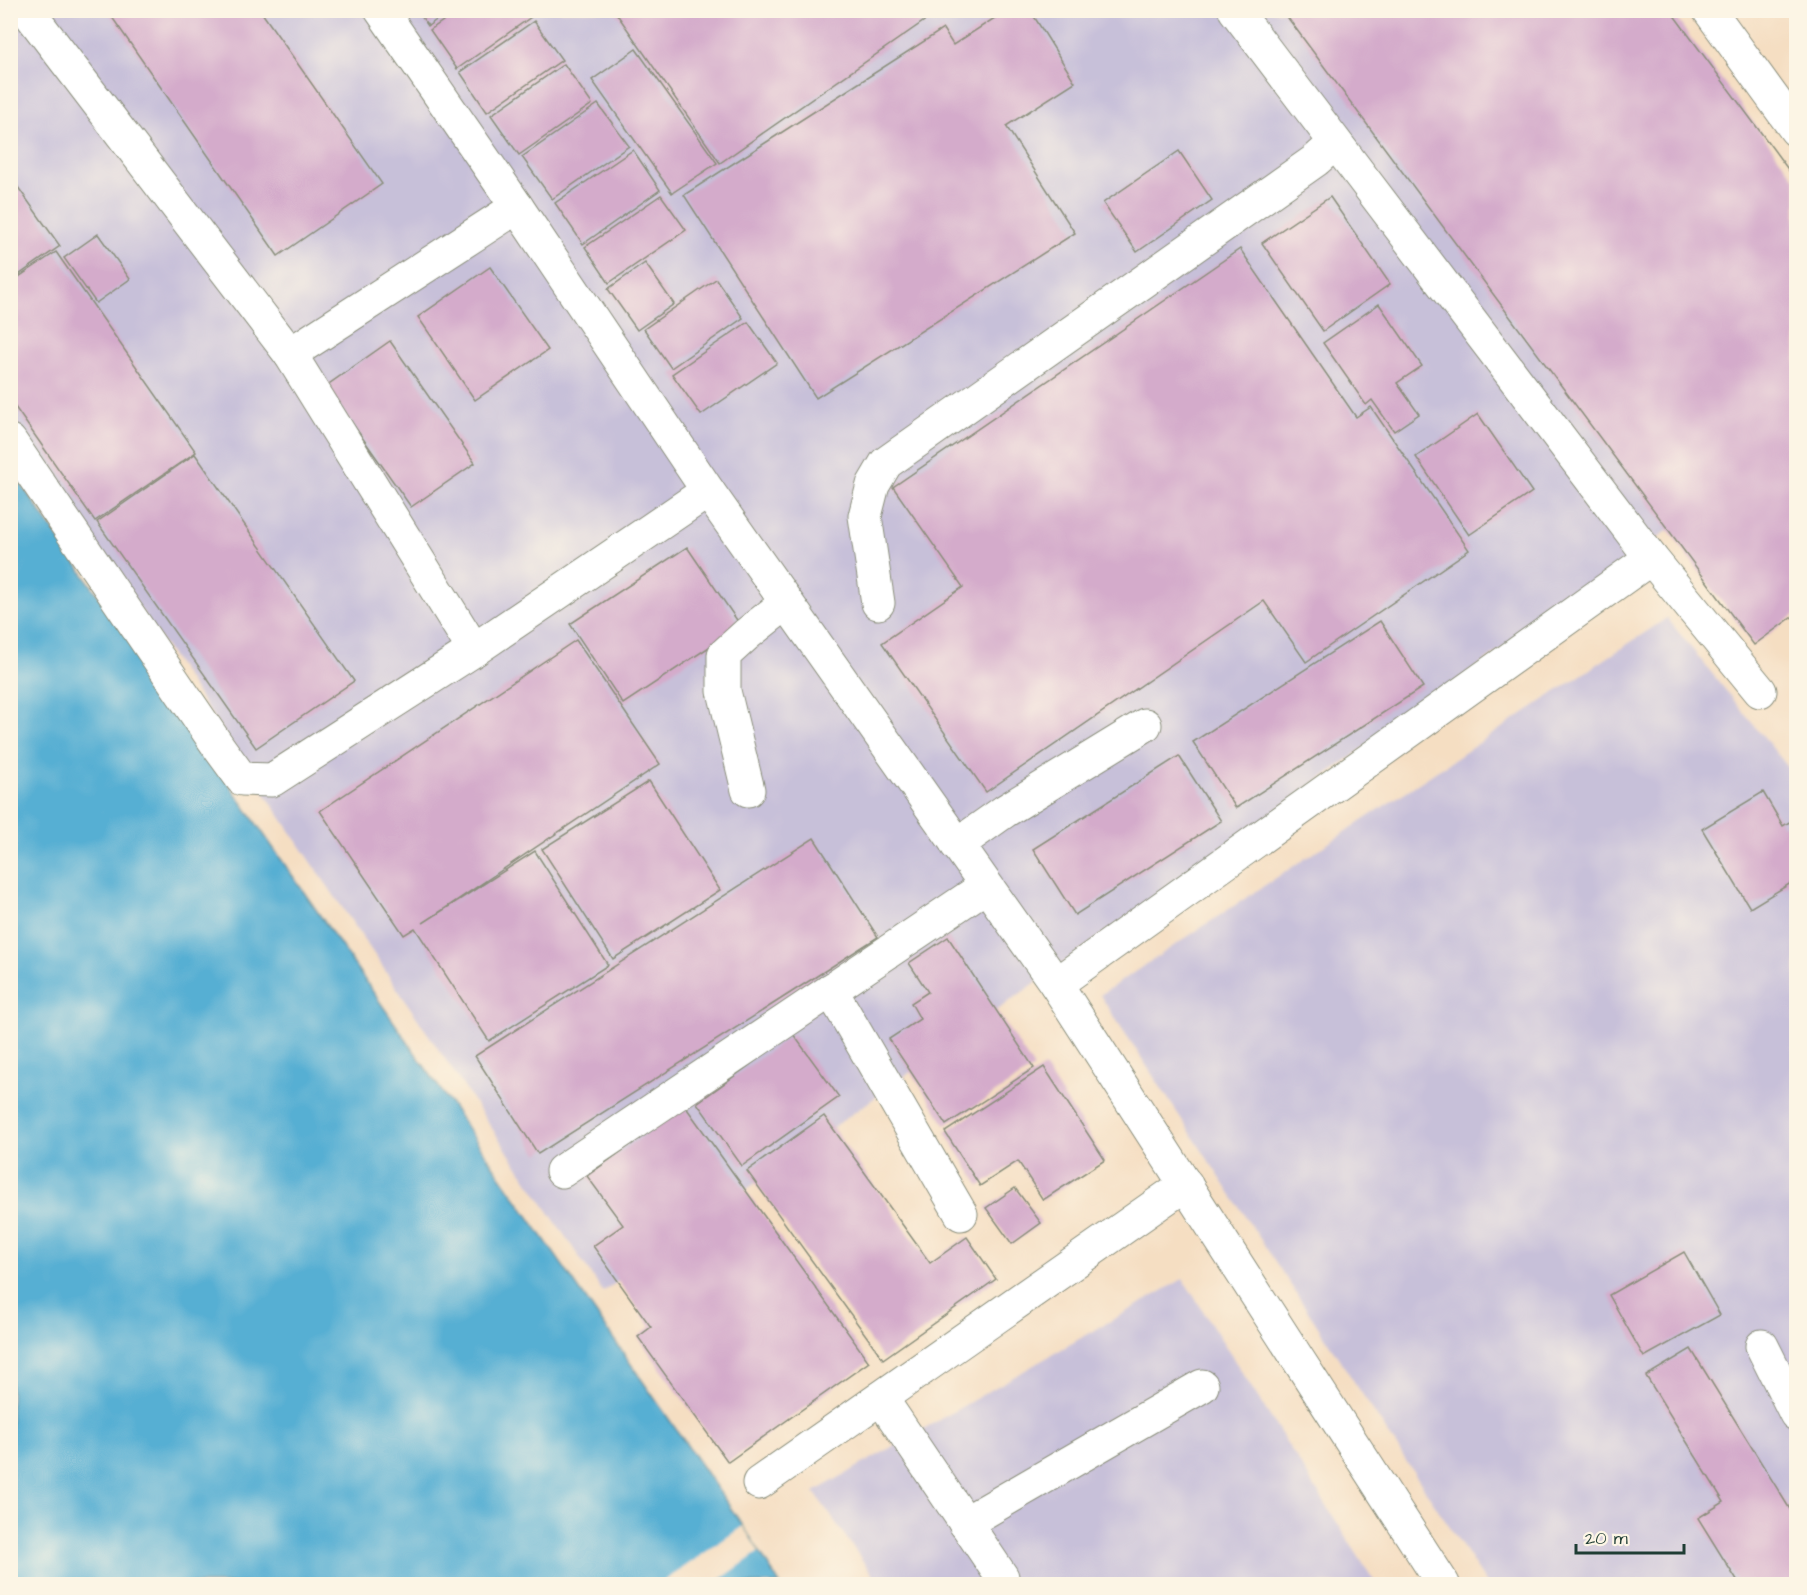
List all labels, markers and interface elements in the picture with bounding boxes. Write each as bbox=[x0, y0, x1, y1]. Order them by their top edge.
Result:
scale bar bbox=[1576, 1517, 1684, 1555]
text: 20 m bbox=[1585, 1526, 1628, 1551]

